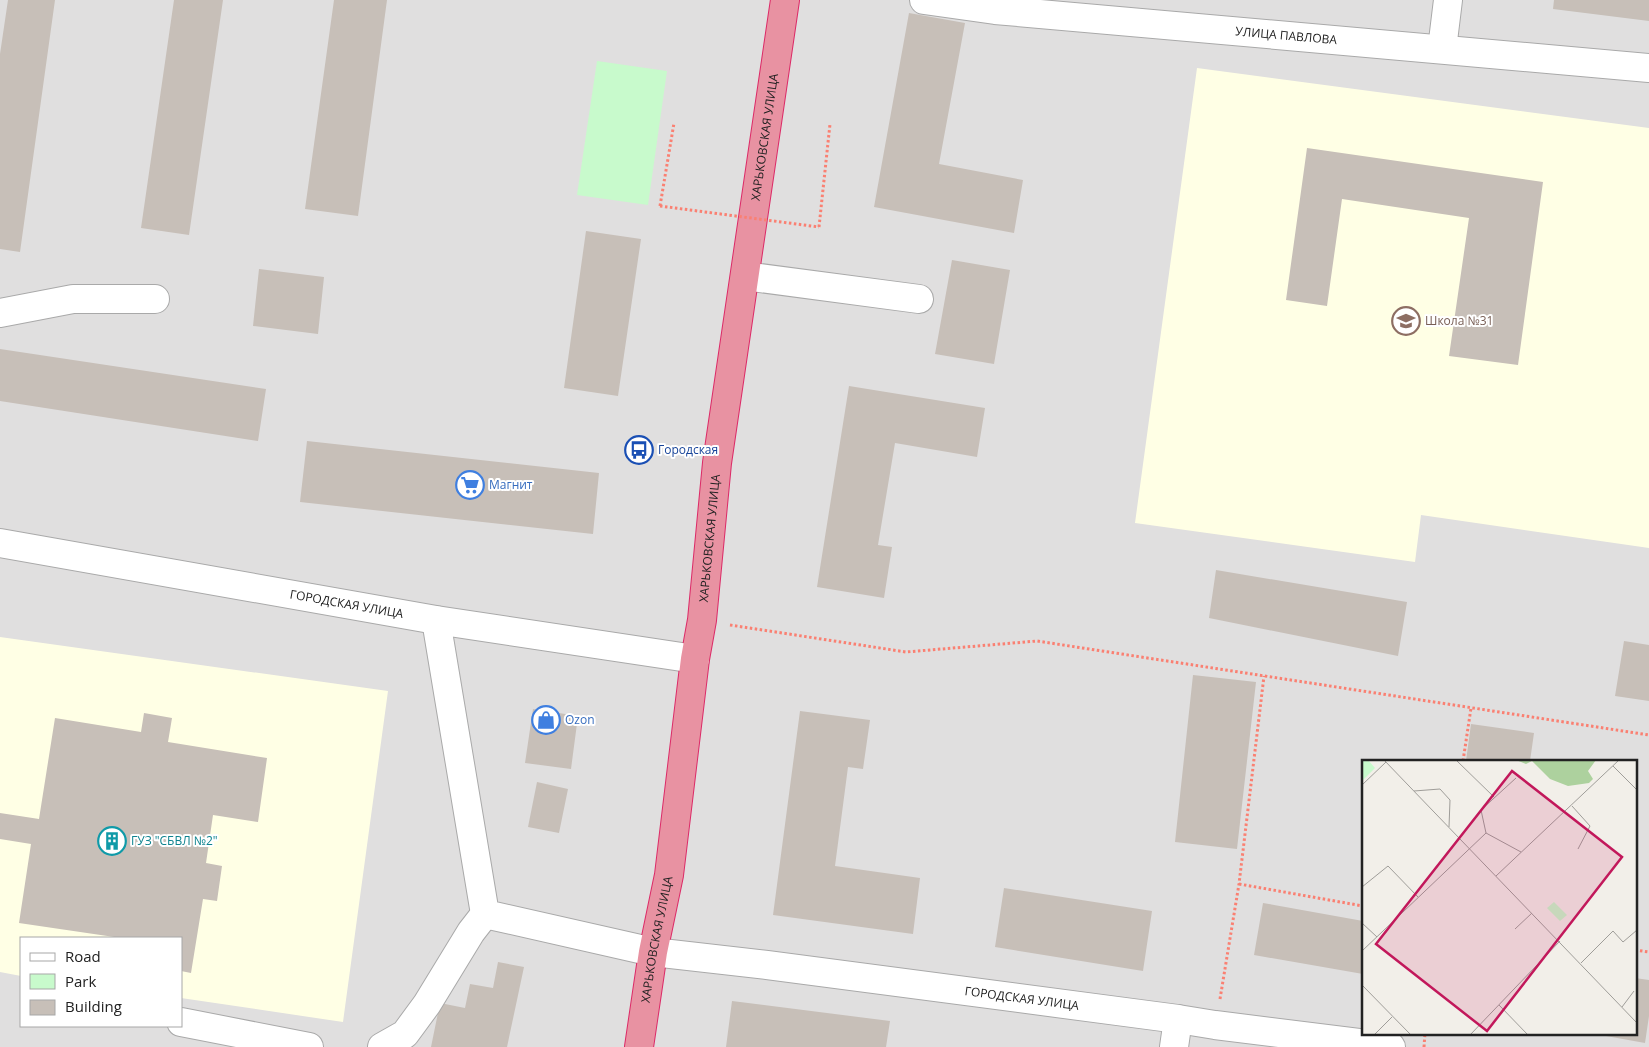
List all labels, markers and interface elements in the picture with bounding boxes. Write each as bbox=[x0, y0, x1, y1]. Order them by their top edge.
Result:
street label: УЛИЦА ПАВЛОВА bbox=[1235, 22, 1338, 48]
street label: ХАРЬКОВСКАЯ УЛИЦА bbox=[747, 72, 782, 202]
school or university icon: Школа №31 bbox=[1391, 306, 1421, 336]
place label: Школа №31 bbox=[1425, 312, 1493, 329]
bus stop icon: Городская bbox=[624, 435, 654, 465]
place label: Городская bbox=[658, 441, 718, 458]
supermarket icon: Магнит bbox=[455, 470, 485, 500]
street label: ХАРЬКОВСКАЯ УЛИЦА bbox=[695, 473, 724, 603]
place label: Магнит bbox=[489, 476, 533, 493]
street label: ГОРОДСКАЯ УЛИЦА bbox=[289, 585, 405, 622]
shop icon: Ozon bbox=[531, 705, 561, 735]
place label: Ozon bbox=[565, 711, 595, 728]
inset map bbox=[1362, 760, 1636, 1034]
building icon: ГУЗ "СБВЛ №2" bbox=[97, 826, 127, 856]
place label: ГУЗ "СБВЛ №2" bbox=[131, 832, 218, 849]
street label: ХАРЬКОВСКАЯ УЛИЦА bbox=[637, 874, 677, 1004]
legend bbox=[20, 937, 182, 1027]
text: Road bbox=[65, 946, 101, 966]
text: Park bbox=[65, 971, 96, 991]
street label: ГОРОДСКАЯ УЛИЦА bbox=[964, 982, 1080, 1014]
text: Building bbox=[65, 996, 122, 1016]

